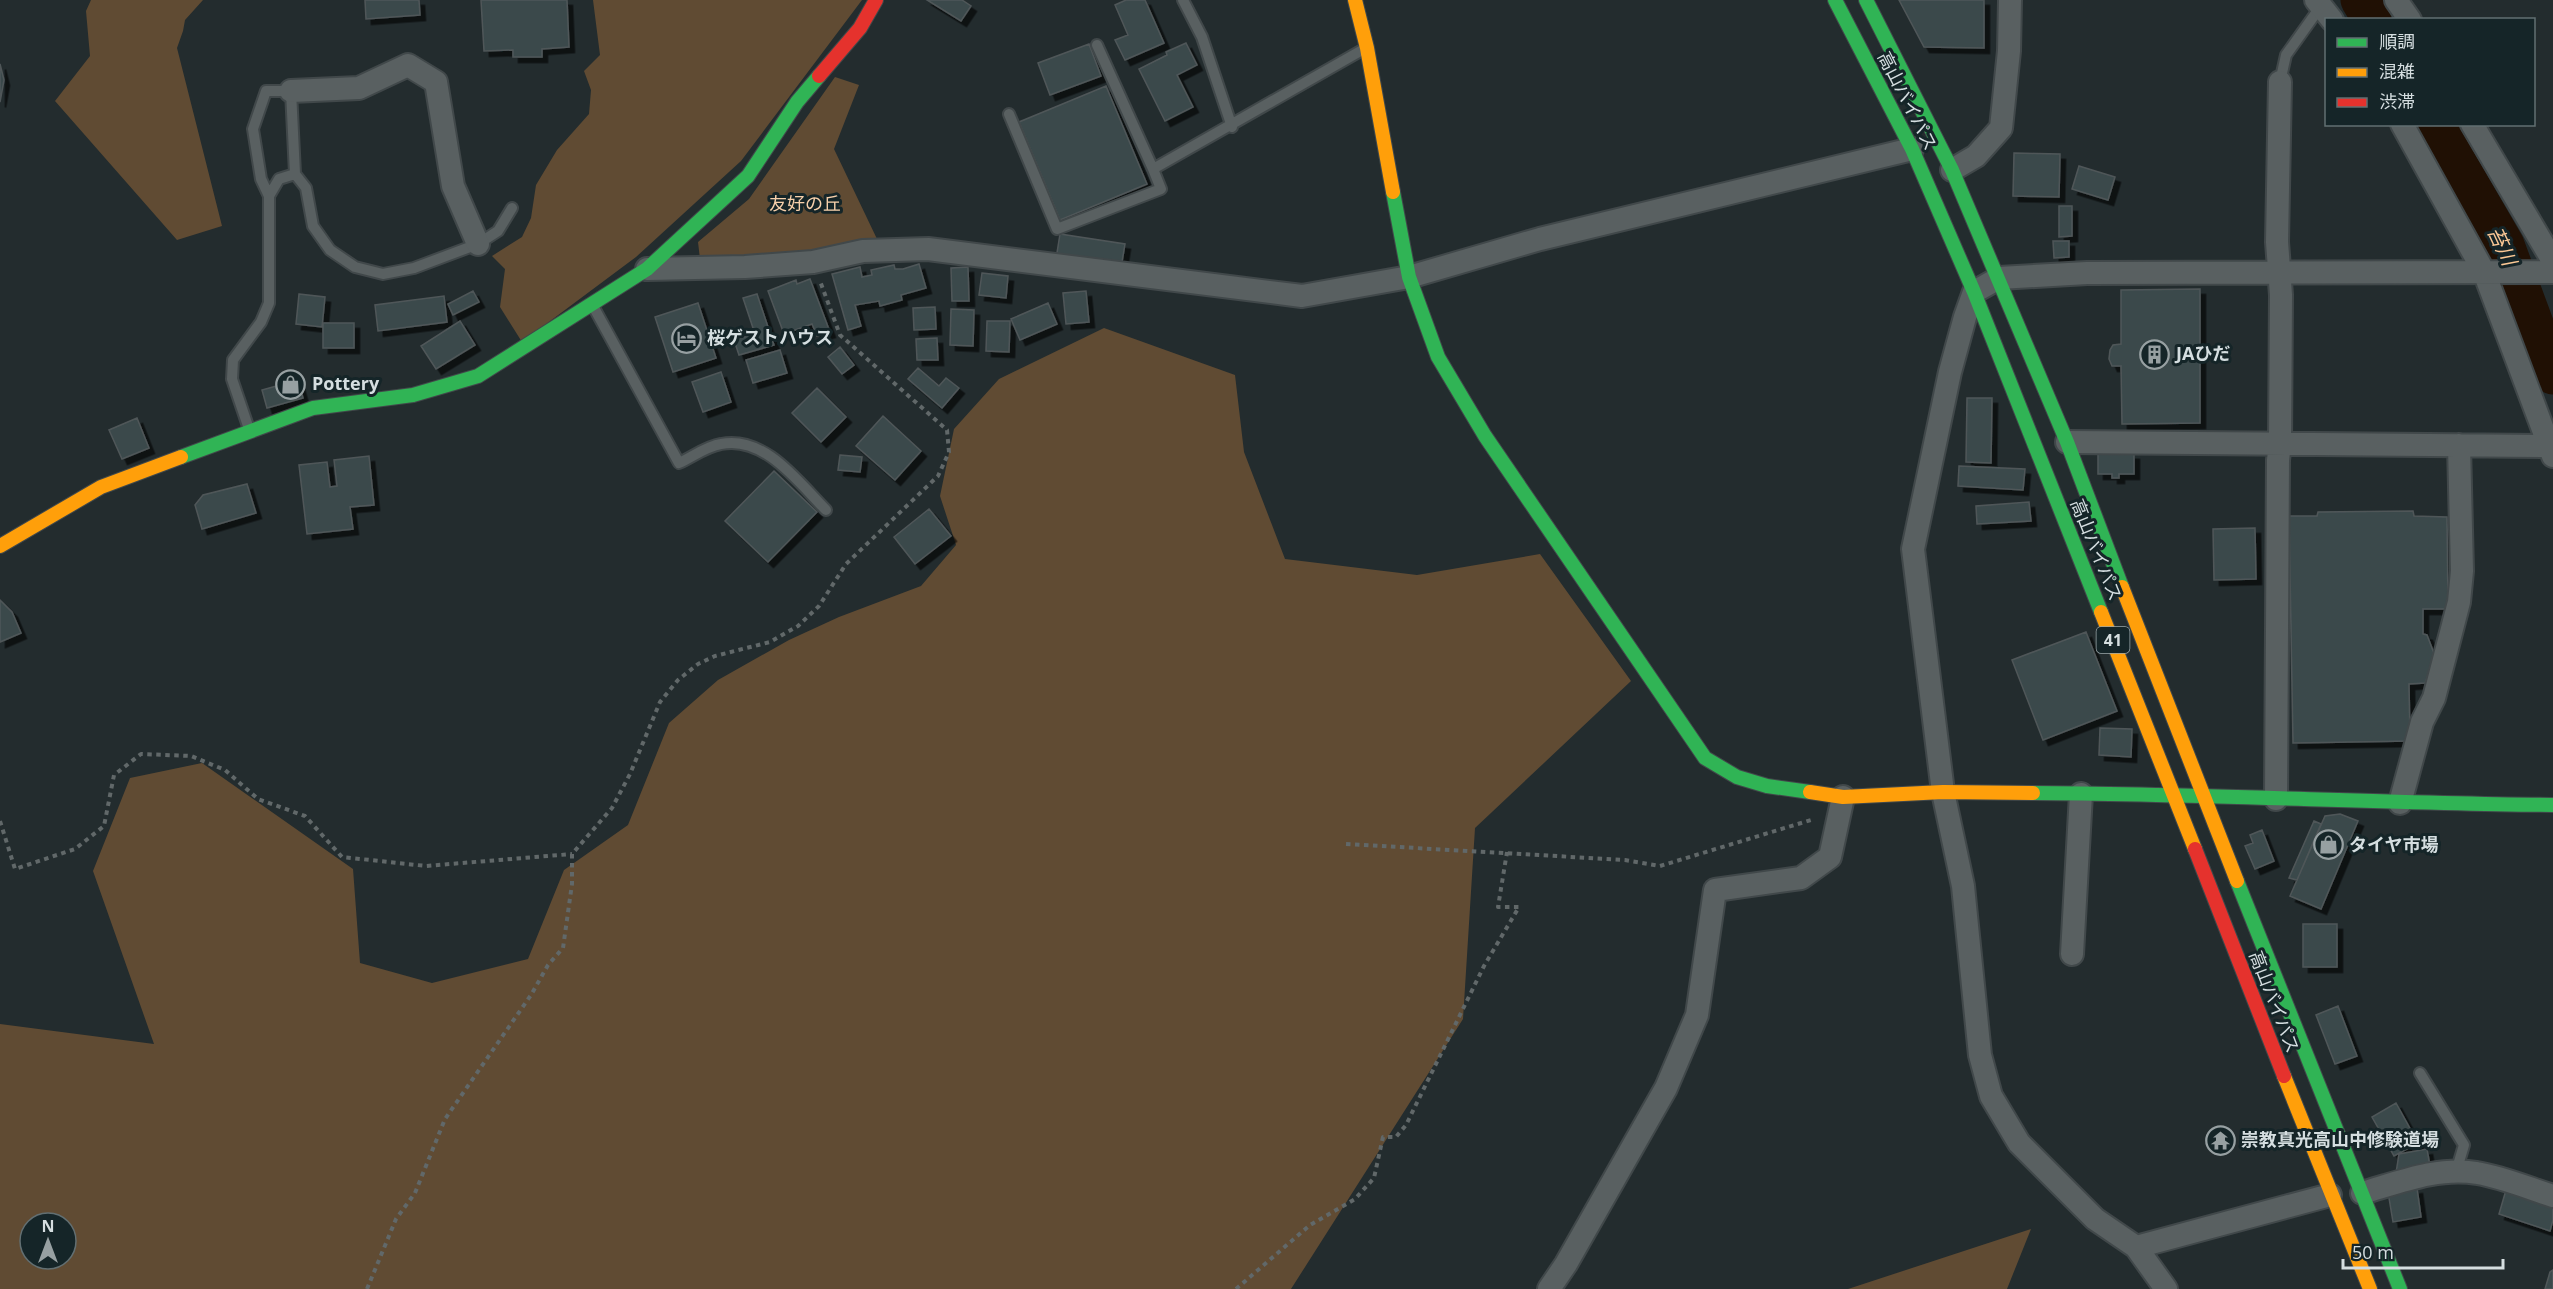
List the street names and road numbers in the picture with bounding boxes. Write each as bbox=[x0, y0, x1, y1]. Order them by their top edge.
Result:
street label: 高山バイパス bbox=[1873, 47, 1943, 154]
street label: 高山バイパス bbox=[2066, 495, 2128, 604]
road number: 41 bbox=[2096, 627, 2130, 653]
street label: 高山バイパス bbox=[2244, 947, 2305, 1056]

